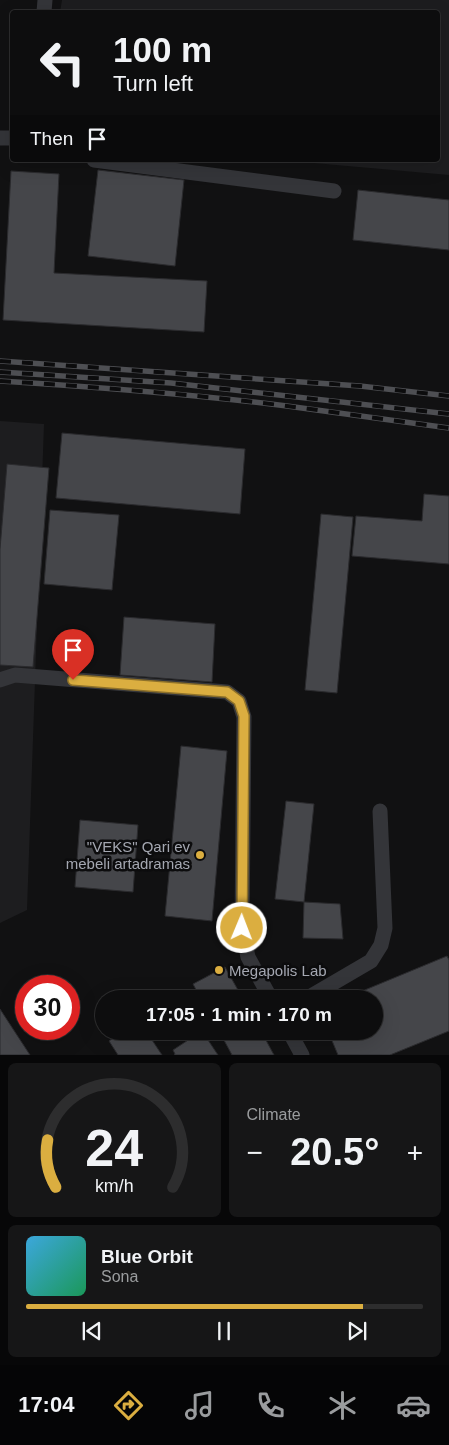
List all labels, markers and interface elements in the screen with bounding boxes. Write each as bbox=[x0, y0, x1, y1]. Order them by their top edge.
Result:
icon: left bbox=[30, 30, 95, 95]
text: 100 m bbox=[113, 30, 212, 69]
text: Turn left bbox=[113, 71, 193, 96]
icon: arrive bbox=[83, 125, 111, 153]
text: Then bbox=[30, 128, 73, 149]
pin bbox=[52, 629, 94, 680]
icon: arrive bbox=[59, 636, 87, 664]
place label: "VEKS" Qari ev mebeli artadramas bbox=[66, 838, 190, 872]
marker: "VEKS" Qari ev mebeli artadramas bbox=[194, 849, 206, 861]
position arrow bbox=[215, 901, 267, 953]
place label: Megapolis Lab bbox=[229, 962, 327, 979]
marker: Megapolis Lab bbox=[213, 964, 225, 976]
speed limit sign: 30 bbox=[15, 975, 80, 1040]
text: 17:05 · 1 min · 170 m bbox=[146, 1004, 332, 1025]
text: Climate bbox=[247, 1106, 301, 1123]
text: 24 bbox=[85, 1119, 143, 1177]
text: 20.5° bbox=[290, 1131, 379, 1173]
text: − bbox=[247, 1137, 263, 1168]
text: + bbox=[407, 1137, 423, 1168]
text: km/h bbox=[95, 1176, 134, 1196]
text: Blue Orbit bbox=[101, 1246, 193, 1267]
text: Sona bbox=[101, 1268, 138, 1285]
icon: previous bbox=[78, 1317, 106, 1345]
icon: pause bbox=[210, 1317, 238, 1345]
icon: next bbox=[343, 1317, 371, 1345]
icon: directions bbox=[111, 1388, 146, 1423]
icon: music bbox=[182, 1388, 217, 1423]
icon: phone bbox=[253, 1388, 288, 1423]
icon: climate bbox=[325, 1388, 360, 1423]
icon: car bbox=[396, 1388, 431, 1423]
text: 17:04 bbox=[18, 1392, 74, 1417]

